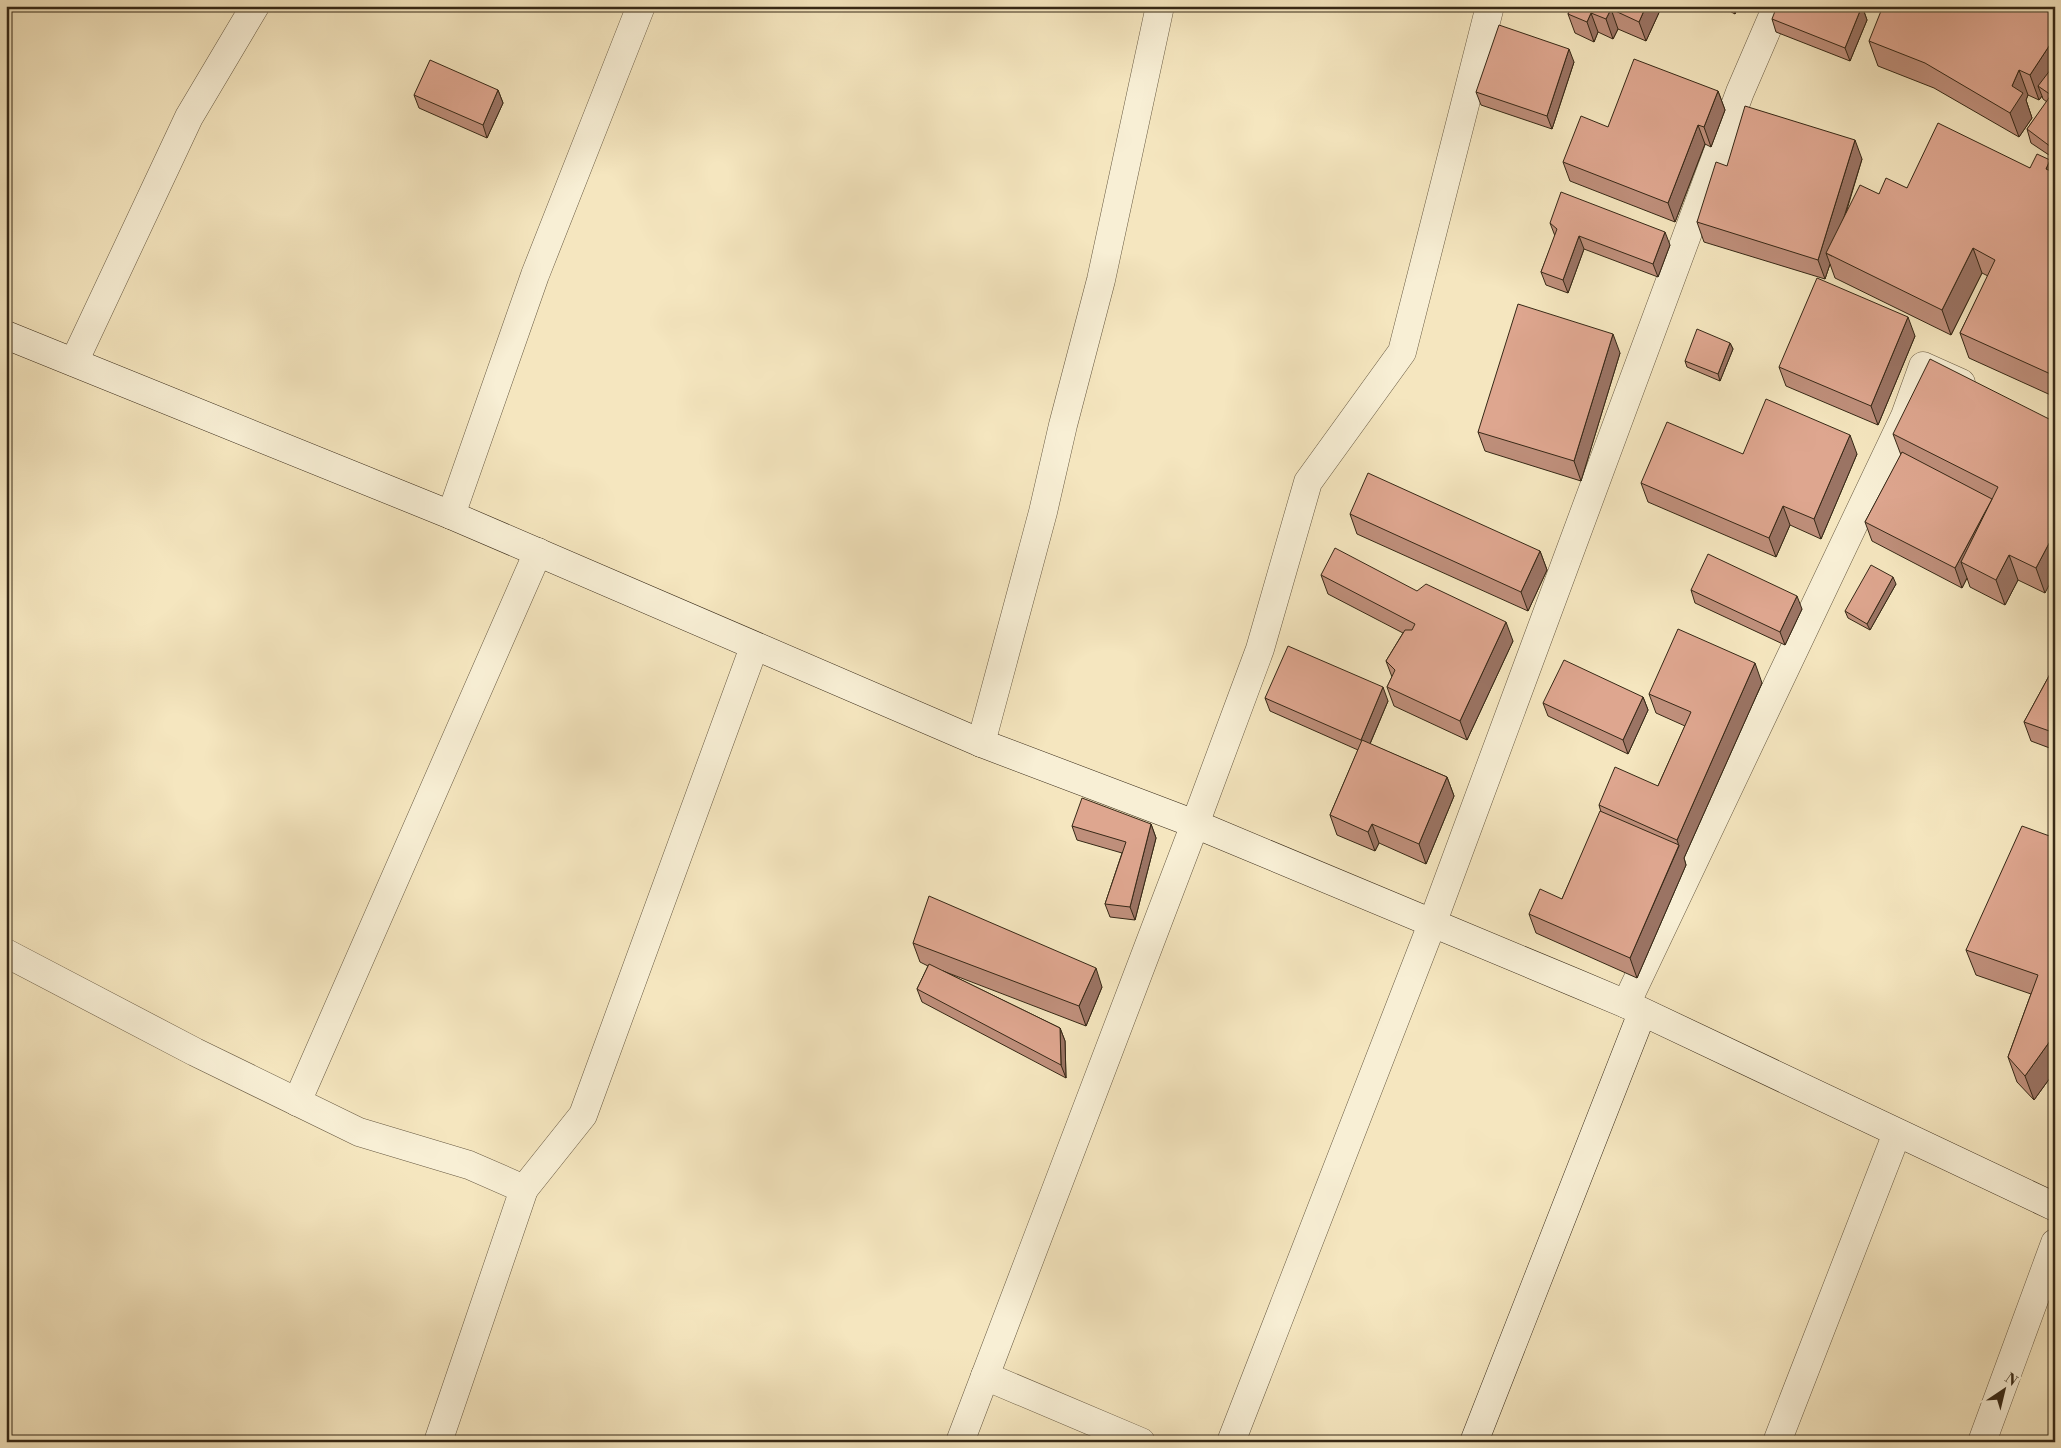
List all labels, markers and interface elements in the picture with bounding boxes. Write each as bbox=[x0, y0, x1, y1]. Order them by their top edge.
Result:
north arrow bbox=[1978, 1366, 2028, 1416]
text: N bbox=[2001, 1370, 2021, 1391]

